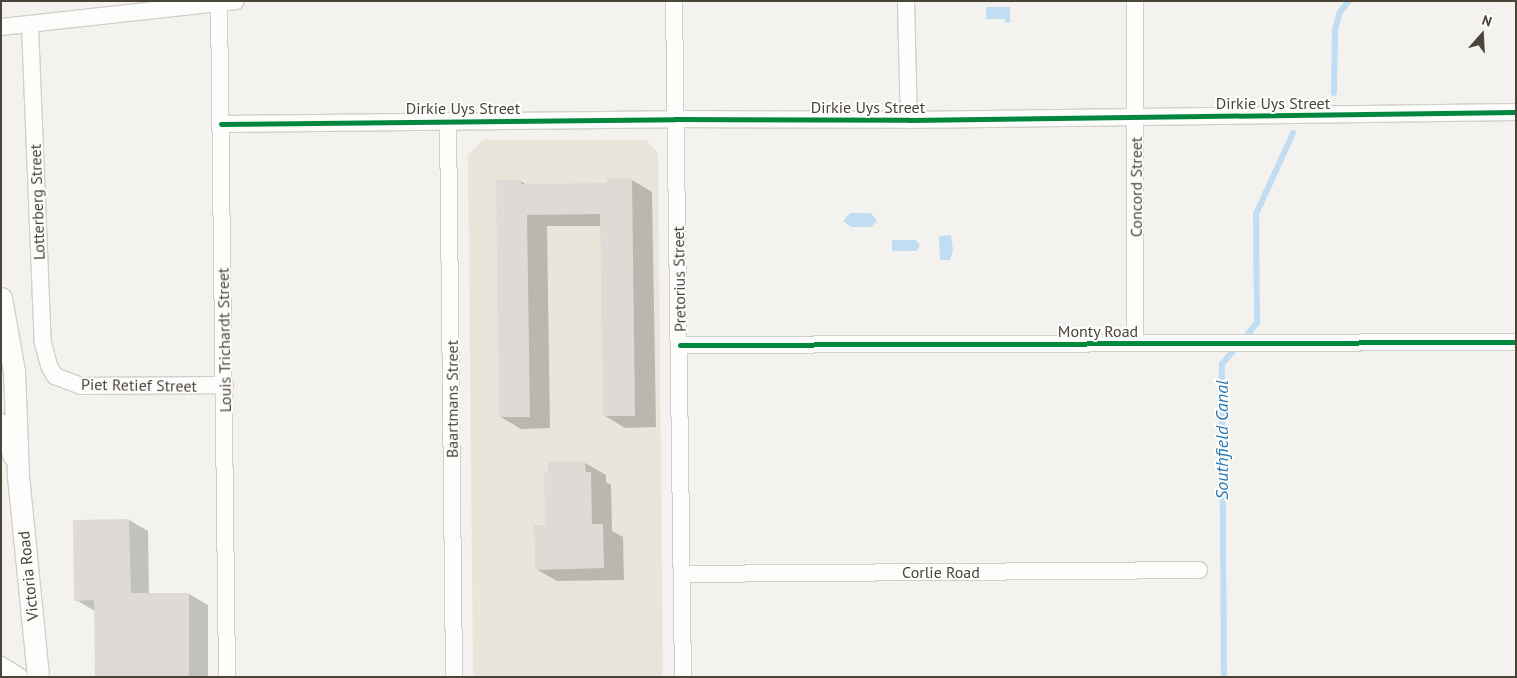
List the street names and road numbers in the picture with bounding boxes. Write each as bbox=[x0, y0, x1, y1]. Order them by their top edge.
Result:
street label: Dirkie Uys Street bbox=[1216, 93, 1330, 113]
street label: Dirkie Uys Street bbox=[811, 97, 925, 117]
street label: Dirkie Uys Street bbox=[406, 98, 520, 118]
street label: Concord Street bbox=[1126, 137, 1146, 237]
street label: Lotterberg Street bbox=[25, 144, 49, 260]
street label: Pretorius Street bbox=[668, 226, 690, 332]
street label: Louis Trichardt Street bbox=[213, 267, 235, 413]
street label: Monty Road bbox=[1057, 321, 1139, 341]
street label: Baartmans Street bbox=[442, 340, 462, 458]
street label: Piet Retief Street bbox=[81, 374, 197, 396]
street label: Victoria Road bbox=[14, 530, 42, 622]
street label: Corlie Road bbox=[902, 562, 980, 582]

